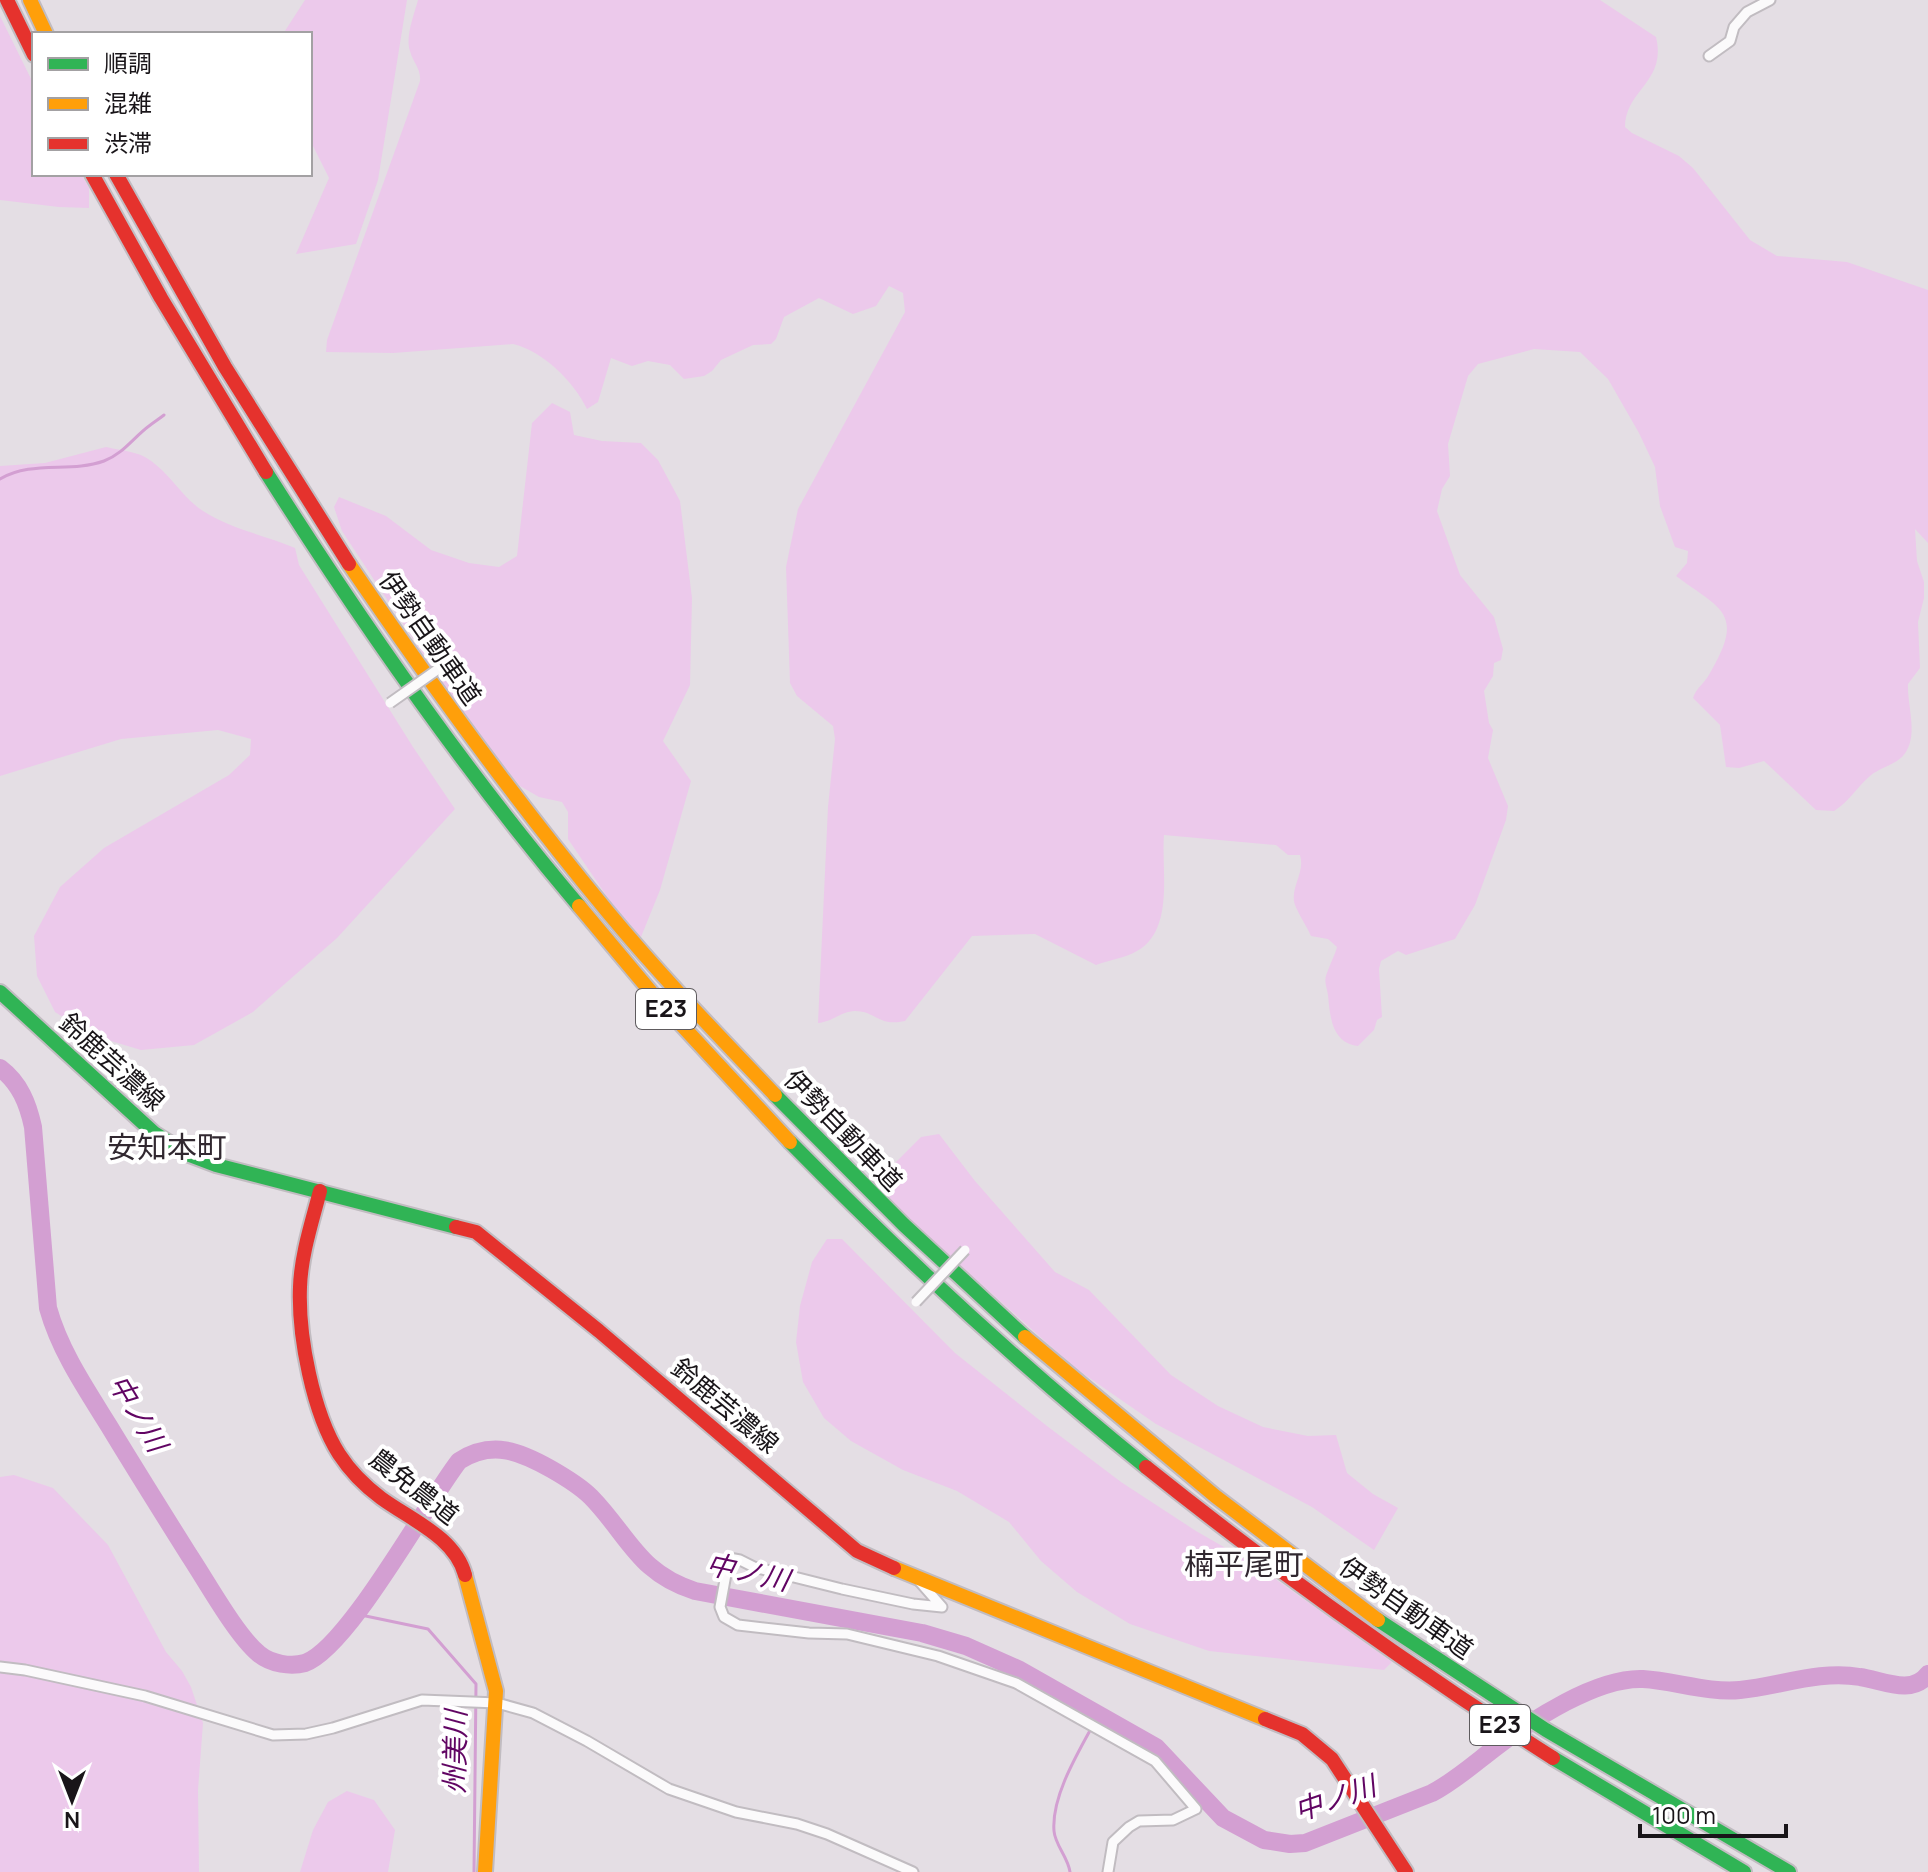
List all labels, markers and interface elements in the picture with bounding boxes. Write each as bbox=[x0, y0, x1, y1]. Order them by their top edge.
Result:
legend bbox=[32, 32, 312, 176]
text: 順調 bbox=[104, 46, 152, 79]
text: 混雑 bbox=[104, 86, 152, 119]
text: 渋滞 bbox=[104, 126, 152, 159]
street label: 伊勢自動車道 bbox=[371, 563, 490, 712]
road number: E23 bbox=[636, 989, 696, 1029]
street label: 鈴鹿芸濃線 bbox=[52, 1004, 173, 1118]
street label: 伊勢自動車道 bbox=[777, 1061, 911, 1198]
district label: 安知本町 bbox=[107, 1126, 227, 1167]
street label: 鈴鹿芸濃線 bbox=[664, 1350, 787, 1461]
water label: 中ノ川 bbox=[101, 1367, 178, 1461]
street label: 農免農道 bbox=[363, 1440, 467, 1532]
district label: 楠平尾町 bbox=[1184, 1543, 1304, 1584]
water label: 中ノ川 bbox=[703, 1544, 796, 1599]
street label: 伊勢自動車道 bbox=[1332, 1548, 1481, 1667]
road number: E23 bbox=[1470, 1705, 1530, 1745]
water label: 州美川 bbox=[434, 1707, 474, 1794]
north arrow bbox=[32, 1760, 112, 1840]
water label: 中ノ川 bbox=[1289, 1764, 1383, 1829]
scale bar bbox=[1640, 1788, 1786, 1838]
text: 100 m bbox=[1652, 1798, 1716, 1831]
text: N bbox=[64, 1805, 80, 1835]

